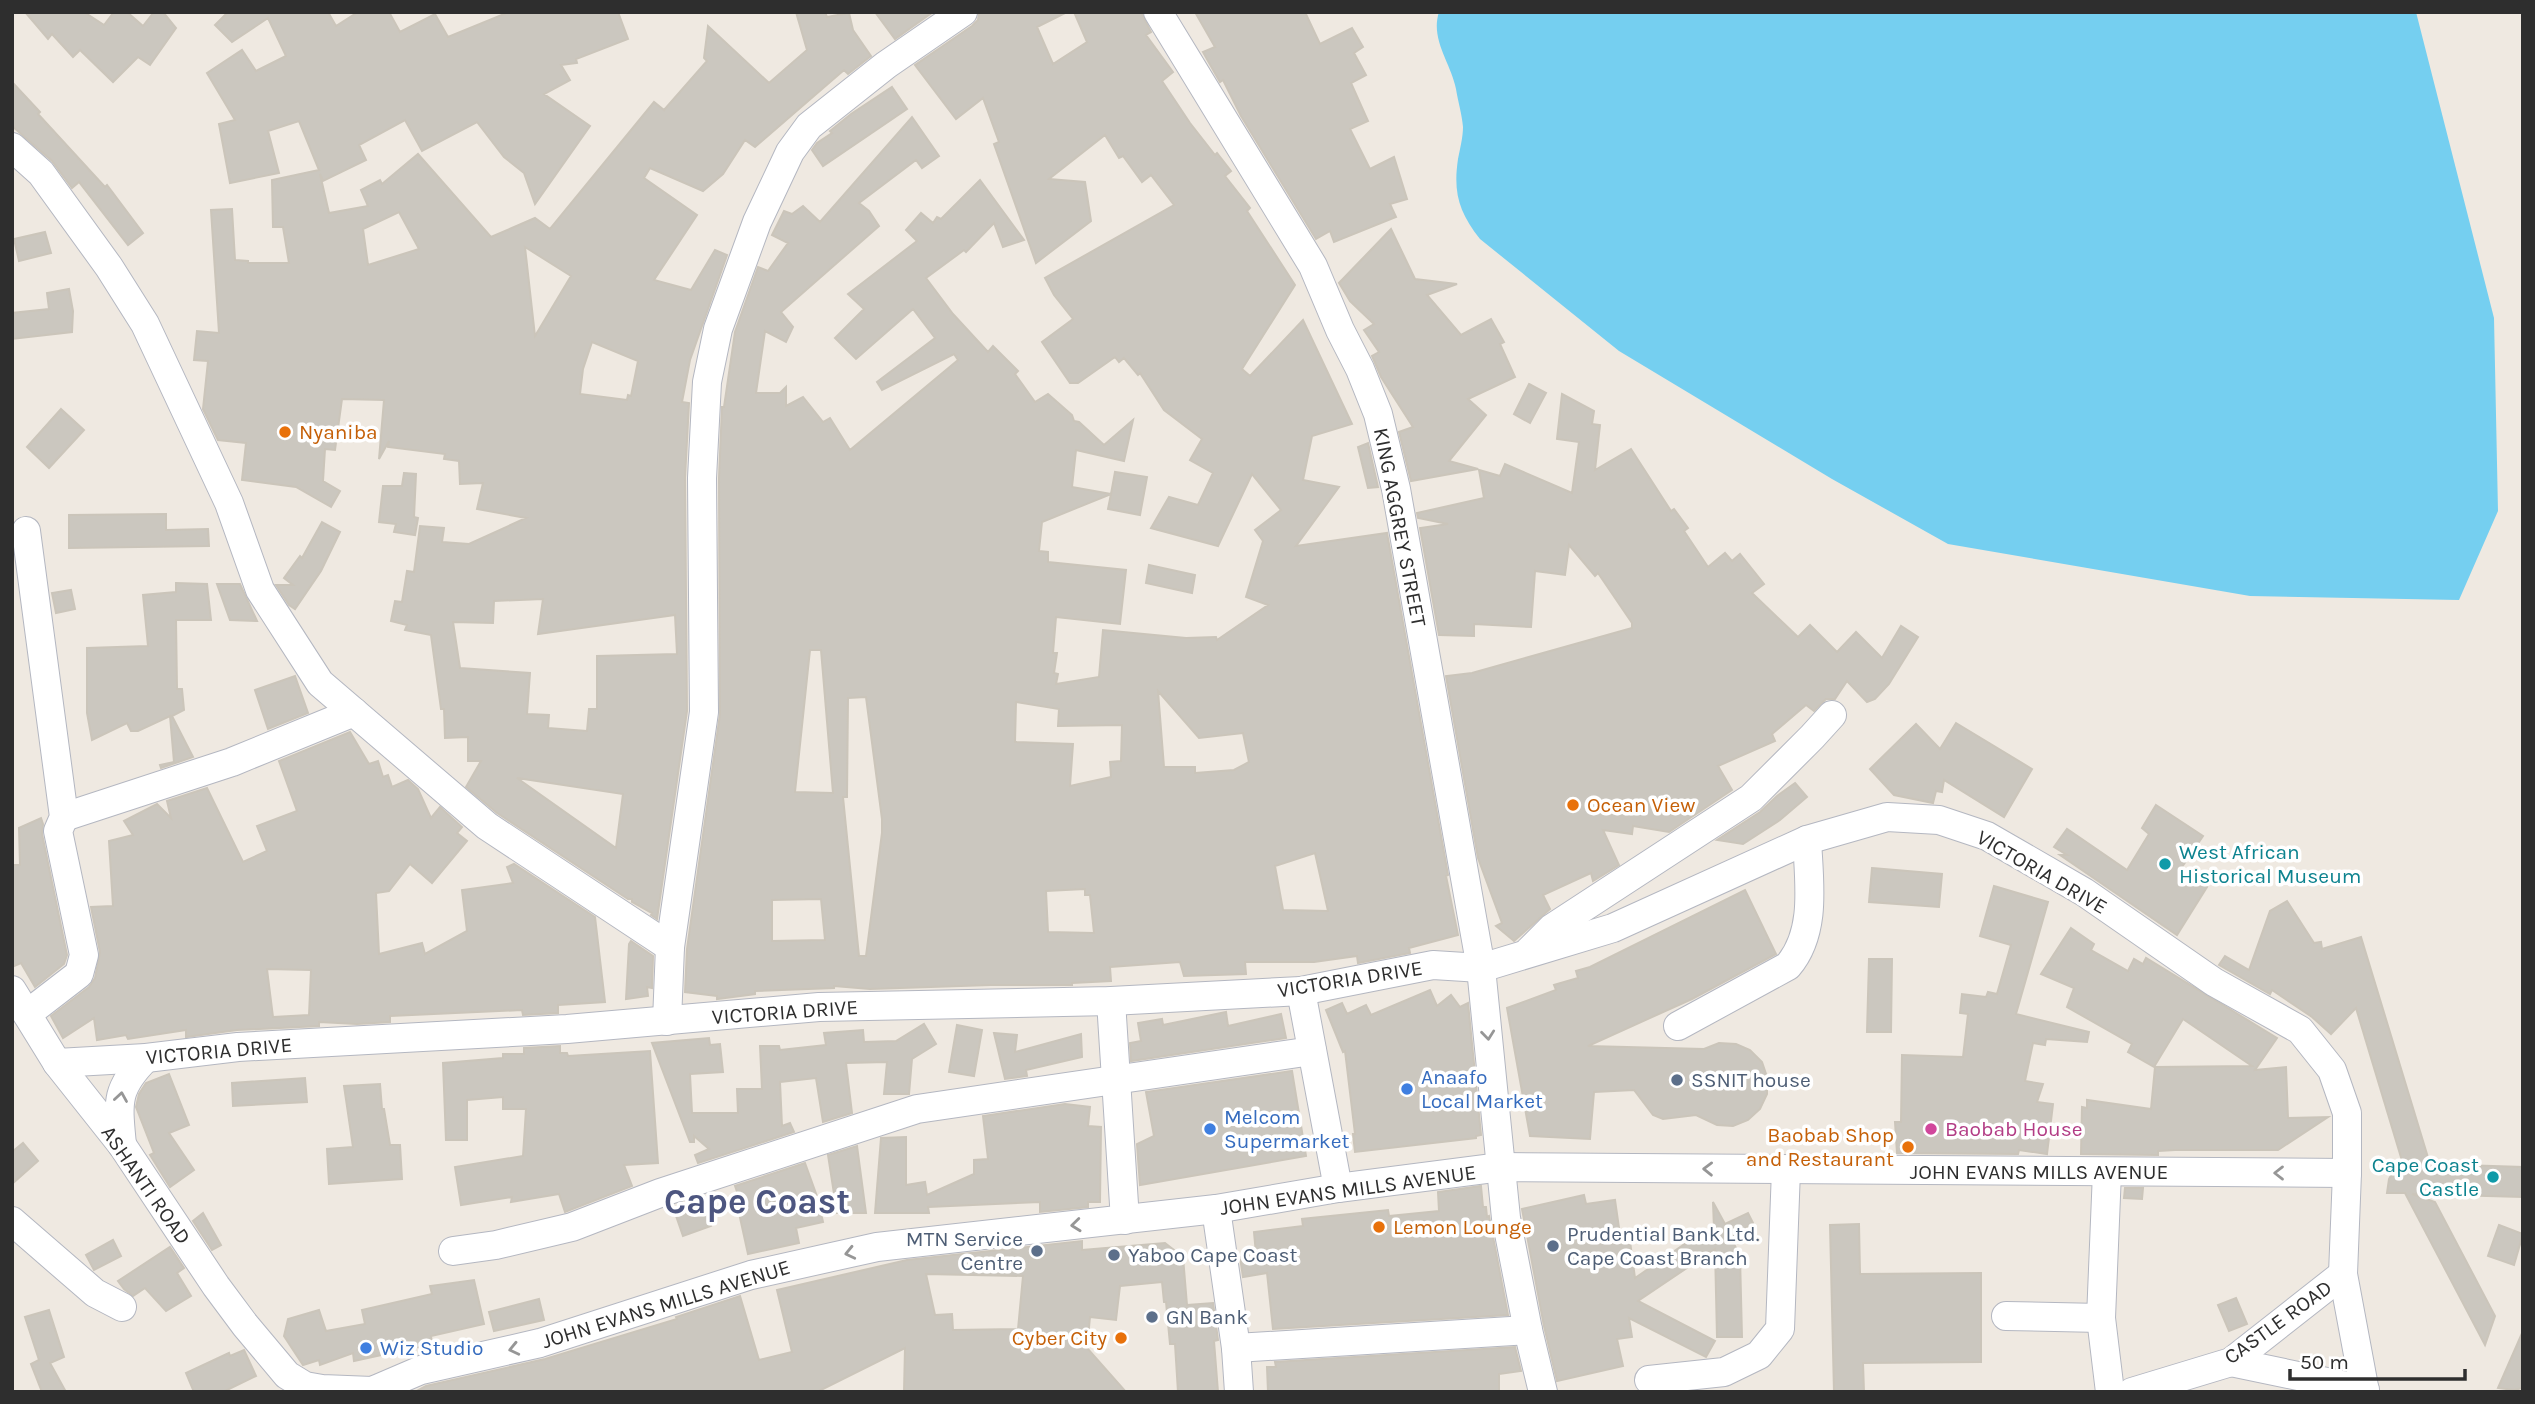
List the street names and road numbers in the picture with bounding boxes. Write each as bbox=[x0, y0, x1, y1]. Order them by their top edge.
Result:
street label: KING AGGREY STREET bbox=[1369, 426, 1431, 629]
street label: VICTORIA DRIVE bbox=[1972, 825, 2112, 919]
street label: VICTORIA DRIVE bbox=[1276, 956, 1424, 1002]
street label: VICTORIA DRIVE bbox=[711, 995, 859, 1029]
street label: VICTORIA DRIVE bbox=[145, 1033, 293, 1069]
street label: ASHANTI ROAD bbox=[96, 1121, 196, 1249]
street label: JOHN EVANS MILLS AVENUE bbox=[1218, 1160, 1478, 1220]
street label: JOHN EVANS MILLS AVENUE bbox=[1910, 1160, 2168, 1184]
street label: JOHN EVANS MILLS AVENUE bbox=[539, 1255, 793, 1353]
street label: CASTLE ROAD bbox=[2220, 1275, 2336, 1369]

